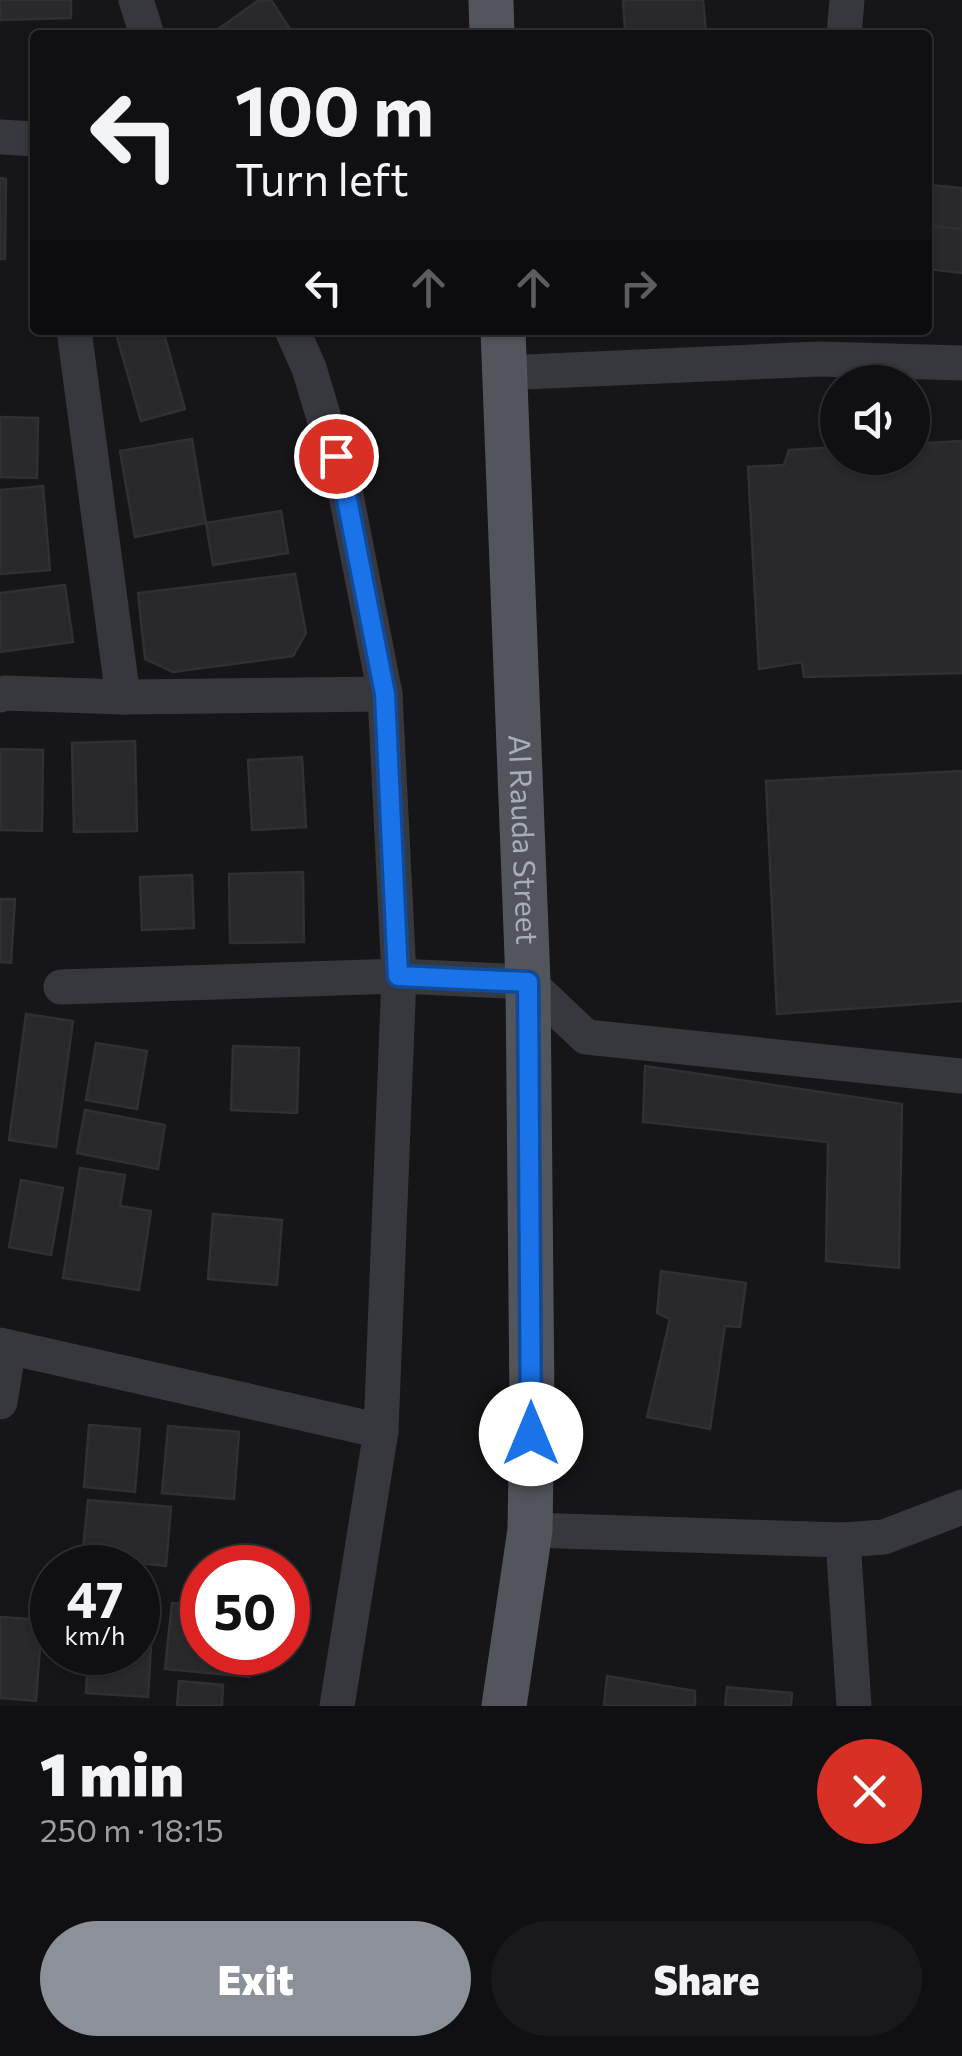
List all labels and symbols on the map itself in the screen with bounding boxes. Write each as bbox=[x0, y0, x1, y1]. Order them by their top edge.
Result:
pin bbox=[294, 414, 379, 499]
street label: Al Rauda Street bbox=[503, 734, 548, 945]
position arrow bbox=[479, 1382, 583, 1486]
speed limit sign: 50 bbox=[180, 1545, 310, 1675]

